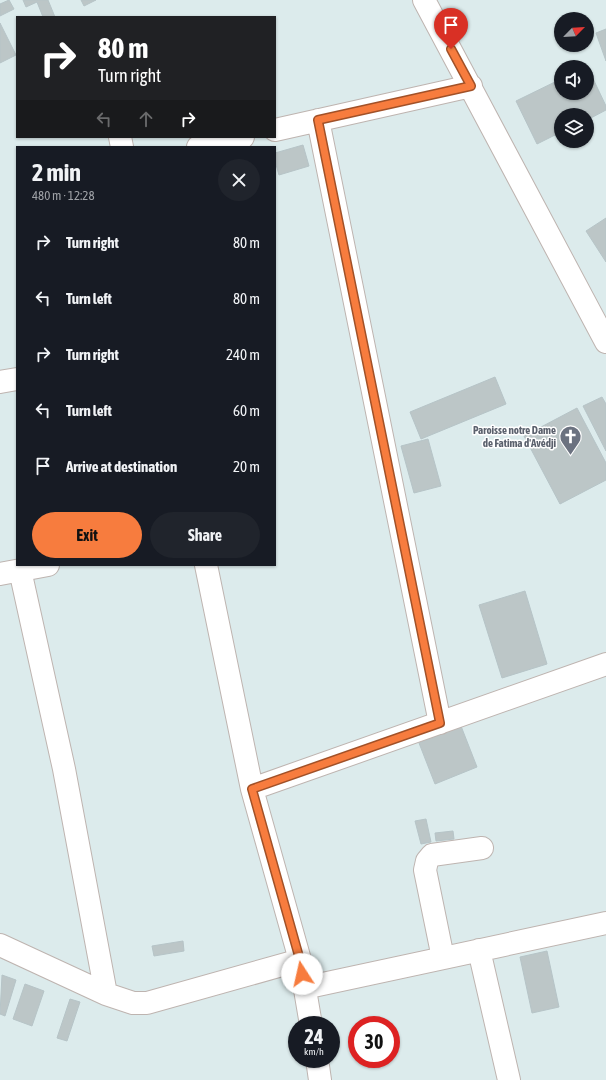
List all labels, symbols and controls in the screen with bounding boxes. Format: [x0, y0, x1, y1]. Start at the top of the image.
pin [434, 8, 468, 49]
north arrow [554, 12, 594, 52]
map controls [554, 12, 594, 148]
icon: arrive [440, 14, 462, 36]
icon: right [32, 32, 84, 84]
text: 80 m [98, 32, 148, 64]
button: sound [554, 60, 594, 100]
text: Turn right [98, 65, 161, 86]
icon: left [93, 108, 115, 130]
icon: ahead [135, 108, 157, 130]
icon: right [177, 108, 199, 130]
button: layers [554, 108, 594, 148]
text: 2 min [32, 159, 81, 186]
button: close [218, 159, 260, 201]
text: 480 m · 12:28 [32, 188, 95, 203]
icon: right [32, 231, 54, 253]
text: Turn right [66, 234, 119, 251]
text: 80 m [233, 234, 260, 251]
icon: left [32, 287, 54, 309]
text: Turn left [66, 290, 112, 307]
text: 80 m [233, 290, 260, 307]
icon: right [32, 343, 54, 365]
text: Turn right [66, 346, 119, 363]
text: 240 m [226, 346, 260, 363]
icon: left [32, 399, 54, 421]
text: Turn left [66, 402, 112, 419]
text: 60 m [233, 402, 260, 419]
church icon: Paroisse notre Dame de Fatima d'Avédji [558, 423, 584, 456]
place label: Paroisse notre Dame de Fatima d'Avédji [473, 424, 556, 449]
icon: arrive [32, 455, 54, 477]
text: Arrive at destination [66, 458, 177, 475]
text: 20 m [233, 458, 260, 475]
button: Exit [32, 512, 142, 558]
button: Share [150, 512, 260, 558]
position arrow [281, 953, 323, 995]
speed limit sign: 30 [348, 1016, 400, 1068]
text: 24 [305, 1025, 323, 1048]
text: km/h [304, 1046, 324, 1057]

